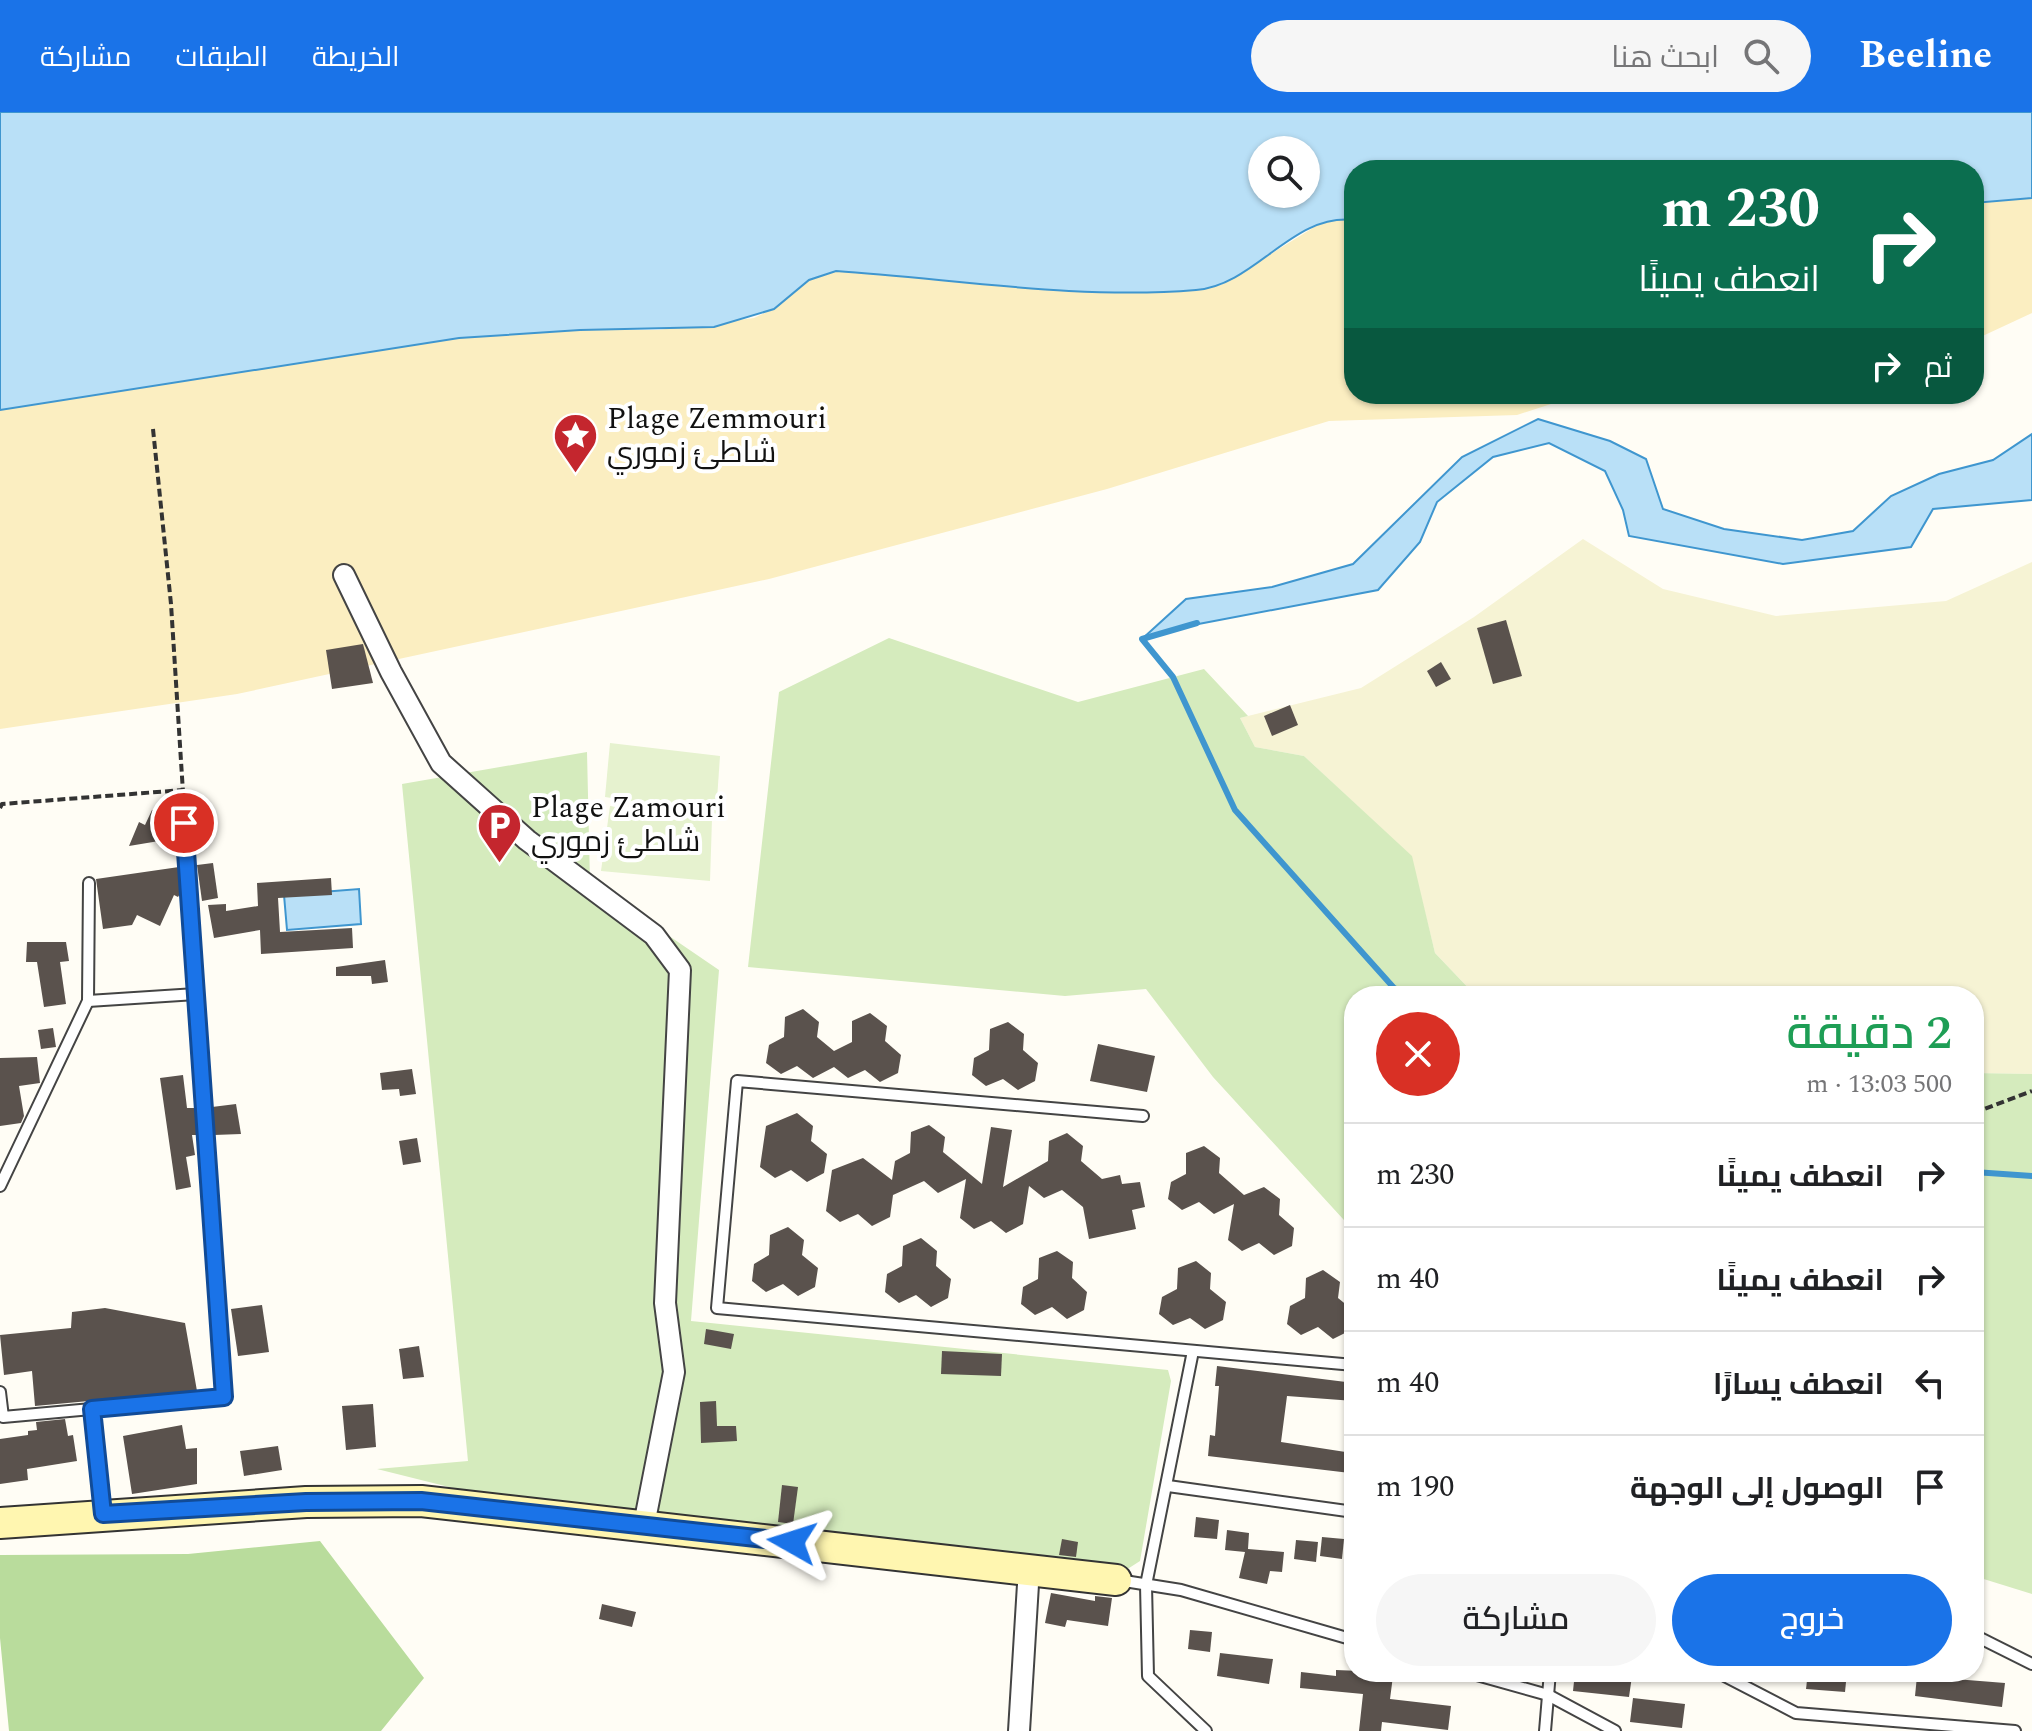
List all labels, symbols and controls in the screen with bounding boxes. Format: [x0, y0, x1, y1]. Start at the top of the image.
search box [1251, 20, 1811, 92]
text: Beeline [1859, 27, 1992, 85]
icon: search [1739, 34, 1783, 78]
text: ابحث هنا [1611, 35, 1719, 81]
text: مشاركة [40, 36, 131, 79]
text: الطبقات [175, 36, 268, 79]
text: الخريطة [312, 36, 399, 79]
map controls [1248, 136, 1320, 208]
button: search [1248, 136, 1320, 208]
text: 230 m [1661, 167, 1820, 252]
icon: right [1848, 192, 1952, 296]
text: انعطف يمينًا [1638, 253, 1820, 308]
icon: right [1864, 344, 1908, 388]
text: ثم [1924, 345, 1952, 391]
place label: Plage Zemmouri شاطئ زموري [607, 396, 827, 476]
place icon: Plage Zemmouri شاطئ زموري [552, 412, 600, 475]
place label: Plage Zamouri شاطئ زموري [531, 785, 726, 865]
pin [150, 789, 218, 857]
icon: arrive [162, 801, 206, 845]
parking icon: Plage Zamouri شاطئ زموري [476, 801, 524, 864]
text: 2 دقيقة [1786, 997, 1952, 1070]
button: close [1376, 1012, 1460, 1096]
text: 500 m · 13:03 [1806, 1064, 1952, 1104]
text: 230 m [1376, 1152, 1454, 1198]
icon: right [1908, 1153, 1952, 1197]
text: انعطف يمينًا [1717, 1154, 1884, 1200]
text: 40 m [1376, 1256, 1439, 1302]
icon: right [1908, 1257, 1952, 1301]
text: انعطف يمينًا [1717, 1258, 1884, 1304]
text: 40 m [1376, 1360, 1439, 1406]
icon: left [1908, 1361, 1952, 1405]
text: انعطف يسارًا [1713, 1362, 1884, 1408]
text: 190 m [1376, 1464, 1454, 1510]
icon: arrive [1908, 1465, 1952, 1509]
text: الوصول إلى الوجهة [1630, 1466, 1884, 1512]
position arrow [750, 1500, 834, 1584]
button: مشاركة [1376, 1574, 1656, 1666]
button: خروج [1672, 1574, 1952, 1666]

